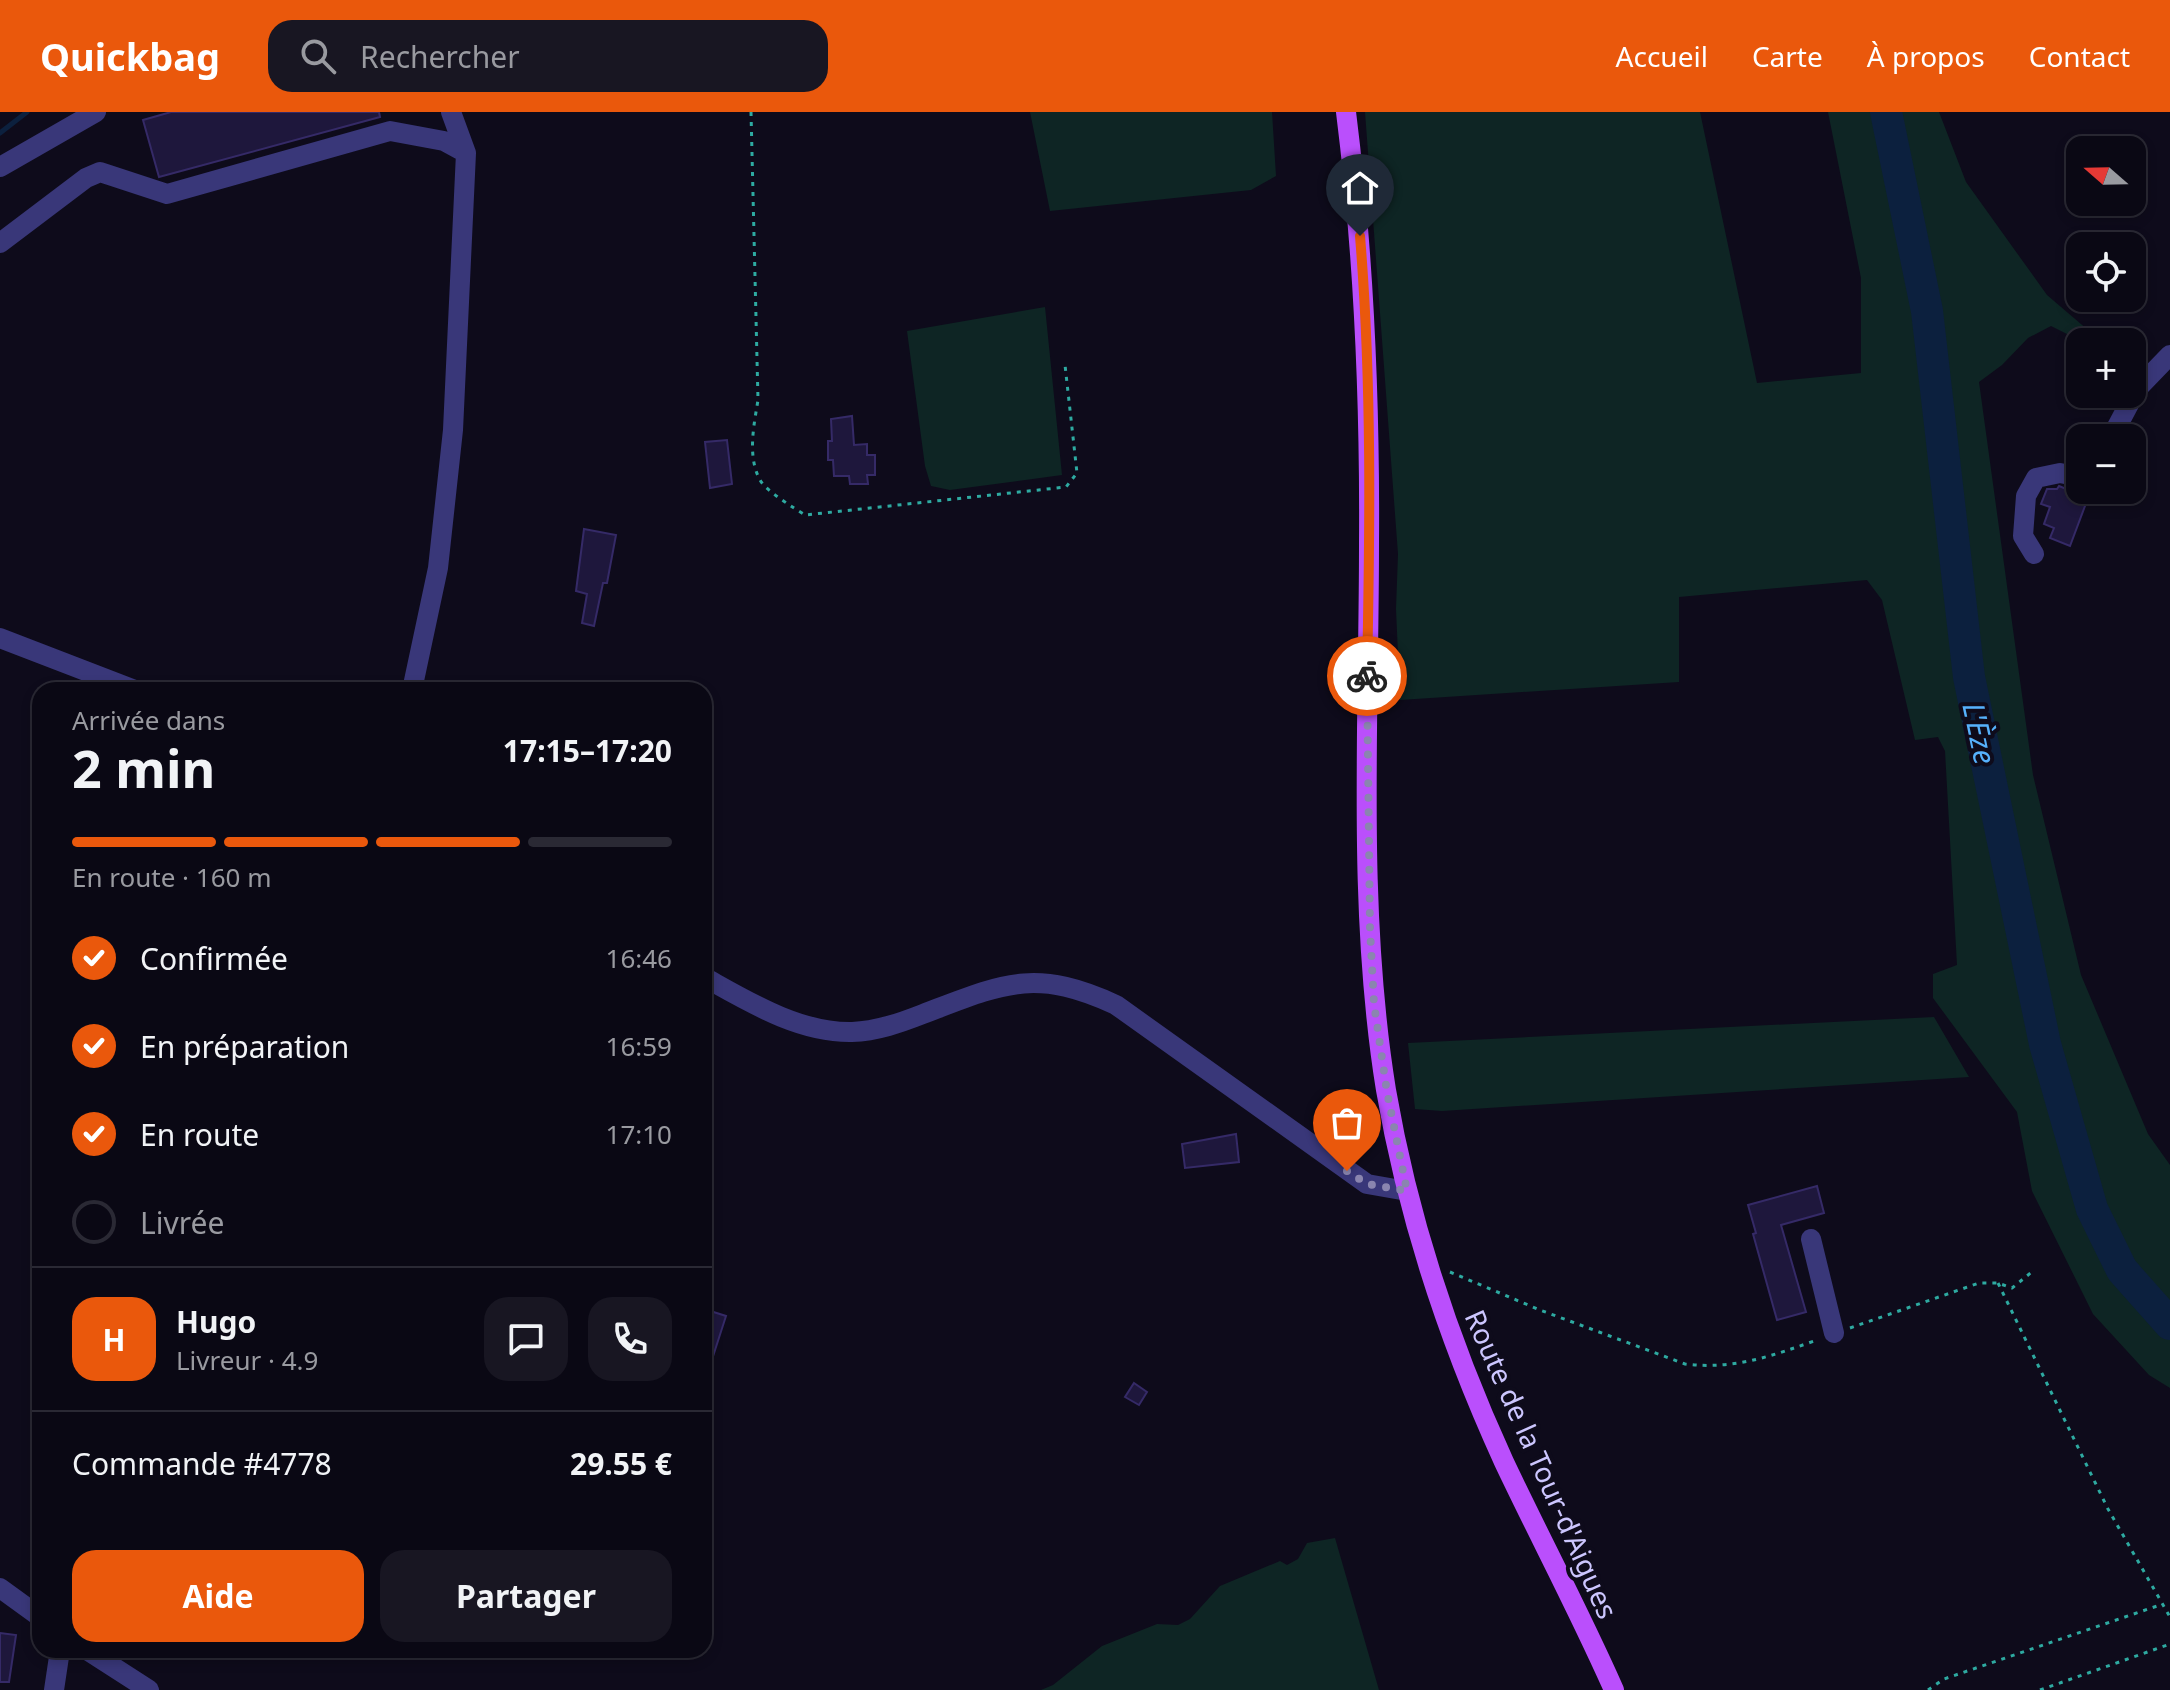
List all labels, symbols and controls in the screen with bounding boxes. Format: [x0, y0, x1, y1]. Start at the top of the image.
search box [268, 20, 828, 92]
text: Quickbag [40, 30, 220, 82]
icon: search [296, 34, 340, 78]
text: Rechercher [360, 36, 520, 77]
text: Accueil [1616, 37, 1708, 75]
text: Carte [1752, 37, 1823, 75]
text: À propos [1867, 37, 1985, 75]
text: Contact [2029, 37, 2130, 75]
north arrow [2066, 136, 2146, 216]
map controls [2066, 136, 2146, 504]
pin [1326, 154, 1394, 236]
icon: home [1338, 166, 1382, 210]
button: locate [2066, 232, 2146, 312]
button: + [2066, 328, 2146, 408]
button: − [2066, 424, 2146, 504]
courier [1327, 636, 1407, 716]
icon: bike [1345, 654, 1389, 698]
water label: L'Èze [1953, 698, 2007, 768]
text: Arrivée dans [72, 702, 225, 738]
text: 17:15–17:20 [503, 730, 672, 771]
text: 2 min [72, 732, 215, 803]
text: En route · 160 m [72, 859, 272, 895]
icon: check [72, 936, 116, 980]
text: Confirmée [140, 938, 288, 979]
text: 16:46 [606, 940, 672, 976]
icon: check [72, 1024, 116, 1068]
text: En préparation [140, 1026, 349, 1067]
text: 16:59 [606, 1028, 672, 1064]
pin [1313, 1089, 1381, 1171]
icon: bag [1325, 1101, 1369, 1145]
icon: check [72, 1112, 116, 1156]
text: En route [140, 1114, 259, 1155]
text: 17:10 [606, 1116, 672, 1152]
text: Livrée [140, 1202, 224, 1243]
button: chat [484, 1297, 568, 1381]
button: phone [588, 1297, 672, 1381]
text: Hugo [176, 1301, 256, 1342]
street label: Route de la Tour-d'Aigues [1457, 1304, 1627, 1624]
text: H [103, 1319, 125, 1360]
text: Livreur · 4.9 [176, 1342, 318, 1378]
text: Commande #4778 [72, 1443, 332, 1484]
text: 29.55 € [570, 1443, 672, 1484]
button: Aide [72, 1550, 364, 1642]
button: Partager [380, 1550, 672, 1642]

